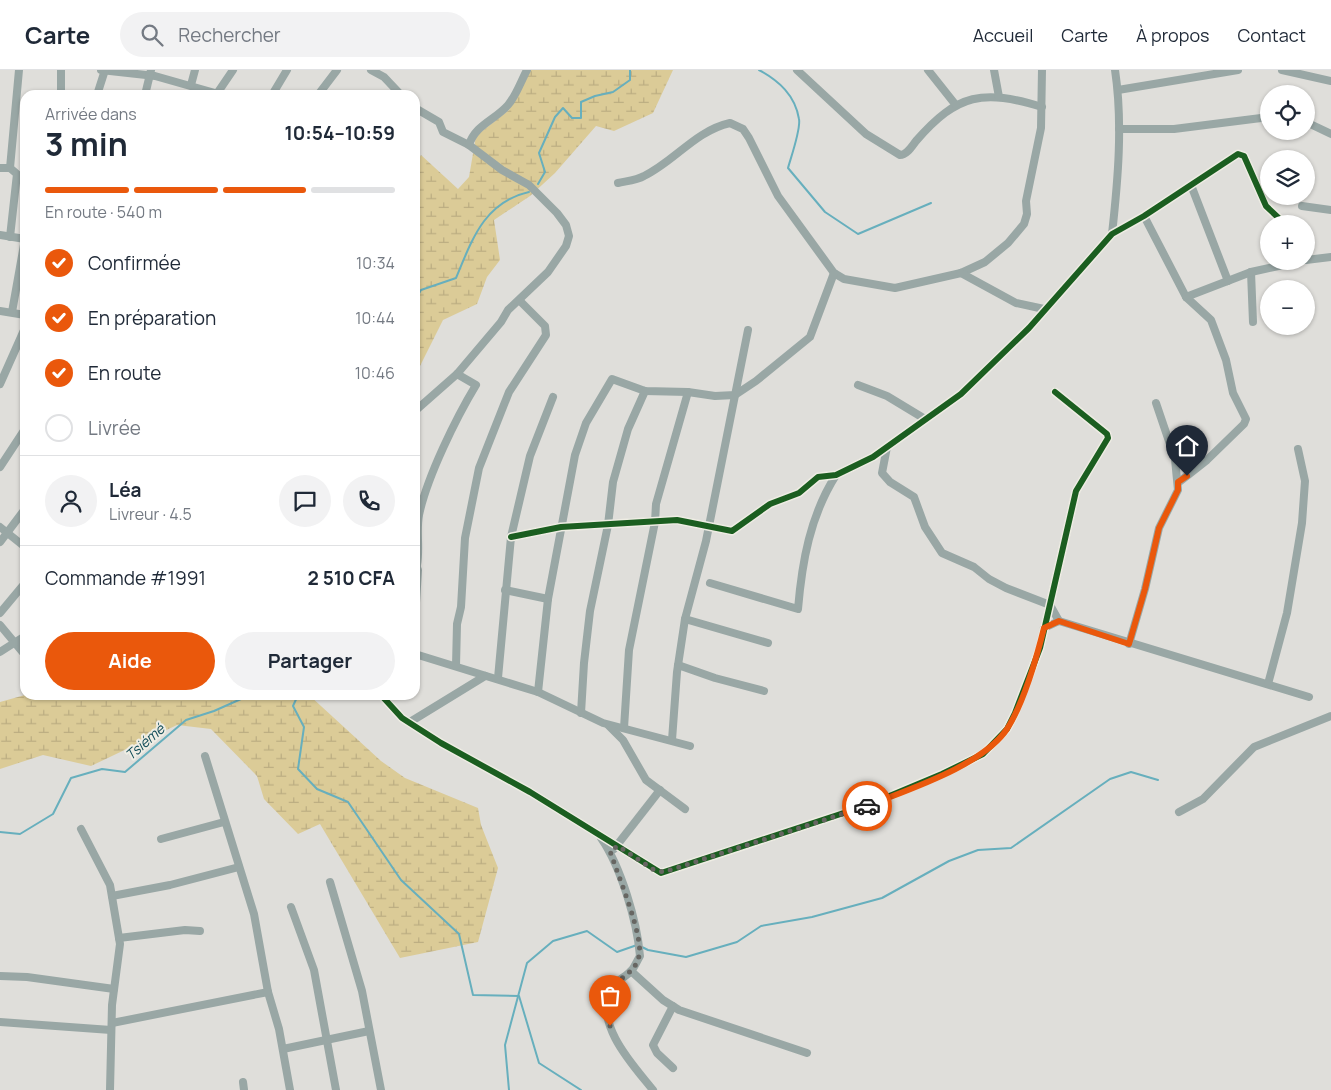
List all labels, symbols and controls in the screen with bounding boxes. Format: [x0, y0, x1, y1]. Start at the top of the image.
search box [120, 12, 470, 57]
text: Carte [25, 18, 90, 51]
icon: search [138, 21, 166, 49]
text: Rechercher [178, 22, 281, 48]
text: Accueil [973, 23, 1033, 47]
text: Carte [1061, 23, 1108, 47]
text: À propos [1136, 23, 1209, 47]
text: Contact [1237, 23, 1306, 47]
map controls [1260, 85, 1315, 335]
button: locate [1260, 85, 1315, 140]
text: Arrivée dans [45, 103, 137, 125]
text: 10:54–10:59 [285, 120, 395, 146]
text: 3 min [45, 122, 128, 166]
button: layers [1260, 150, 1315, 205]
text: En route · 540 m [45, 201, 162, 223]
button: + [1260, 215, 1315, 270]
icon: check [45, 249, 73, 277]
text: Confirmée [88, 250, 181, 276]
text: 10:34 [356, 252, 395, 274]
button: − [1260, 280, 1315, 335]
icon: check [45, 304, 73, 332]
text: En préparation [88, 305, 216, 331]
text: 10:44 [355, 307, 395, 329]
icon: check [45, 359, 73, 387]
text: En route [88, 360, 161, 386]
text: 10:46 [355, 362, 395, 384]
text: Livrée [88, 415, 141, 441]
pin [1166, 425, 1208, 476]
icon: home [1173, 432, 1201, 460]
button: person [45, 475, 97, 527]
button: chat [279, 475, 331, 527]
button: phone [343, 475, 395, 527]
text: Léa [109, 477, 141, 503]
text: Livreur · 4.5 [109, 503, 192, 525]
text: Commande #1991 [45, 565, 206, 591]
text: 2 510 CFA [308, 565, 395, 591]
button: Aide [45, 632, 215, 690]
button: Partager [225, 632, 395, 690]
water label: Tsiémé [121, 719, 169, 764]
courier [842, 781, 892, 831]
icon: car [853, 792, 881, 820]
pin [589, 975, 631, 1026]
icon: bag [596, 982, 624, 1010]

